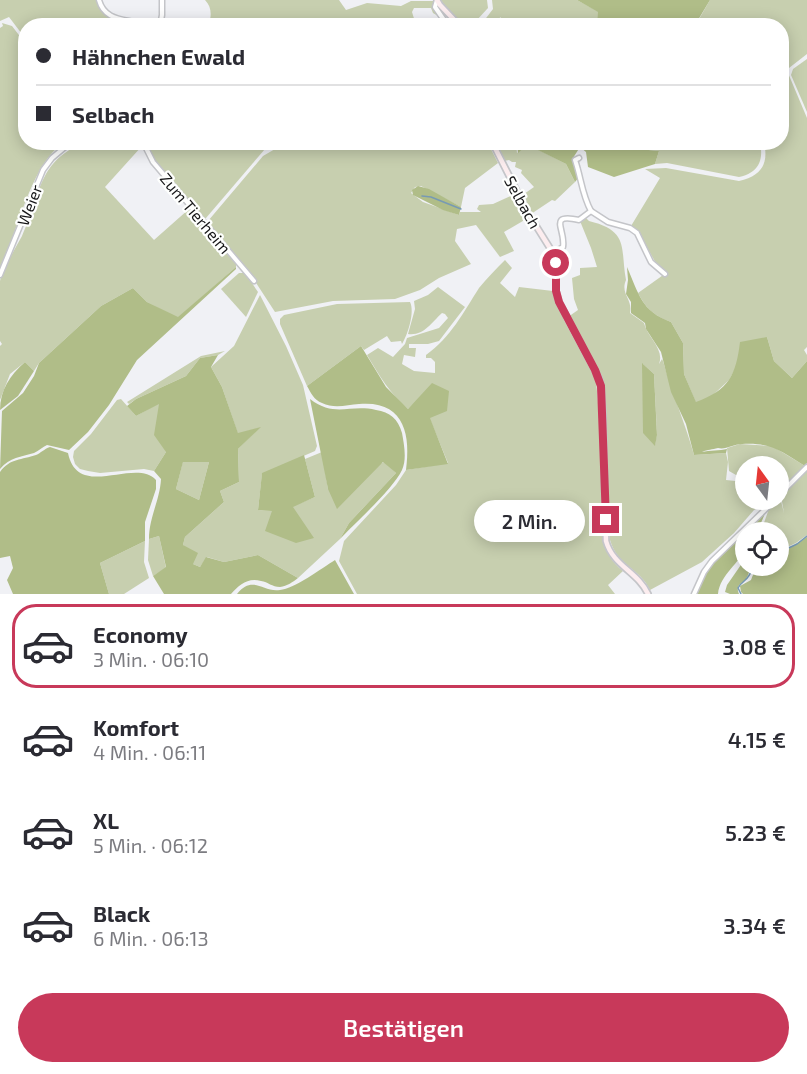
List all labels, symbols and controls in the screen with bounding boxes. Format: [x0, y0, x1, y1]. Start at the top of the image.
text: Hähnchen Ewald [72, 43, 245, 69]
text: Selbach [72, 101, 155, 127]
street label: Zum Tierheim [157, 169, 235, 257]
street label: Selbach [501, 172, 545, 232]
street label: Weier [13, 181, 46, 228]
route start [542, 249, 569, 276]
north arrow [735, 456, 789, 510]
map controls [735, 456, 789, 576]
callout: 2 Min. [474, 499, 585, 541]
route end [592, 506, 619, 533]
text: 2 Min. [502, 509, 557, 533]
button: locate [735, 522, 789, 576]
icon: car [21, 619, 75, 673]
text: Economy [93, 621, 188, 647]
text: 3.08 € [722, 633, 786, 659]
text: 3 Min. · 06:10 [93, 647, 209, 671]
icon: car [21, 712, 75, 766]
text: Komfort [93, 714, 179, 740]
text: 4.15 € [728, 726, 786, 752]
text: 4 Min. · 06:11 [93, 740, 206, 764]
icon: car [21, 805, 75, 859]
text: XL [93, 807, 119, 833]
text: 5.23 € [725, 819, 786, 845]
text: 5 Min. · 06:12 [93, 833, 208, 857]
icon: car [21, 898, 75, 952]
text: Black [93, 900, 150, 926]
text: 3.34 € [723, 912, 786, 938]
text: 6 Min. · 06:13 [93, 926, 209, 950]
button: Bestätigen [18, 993, 789, 1062]

